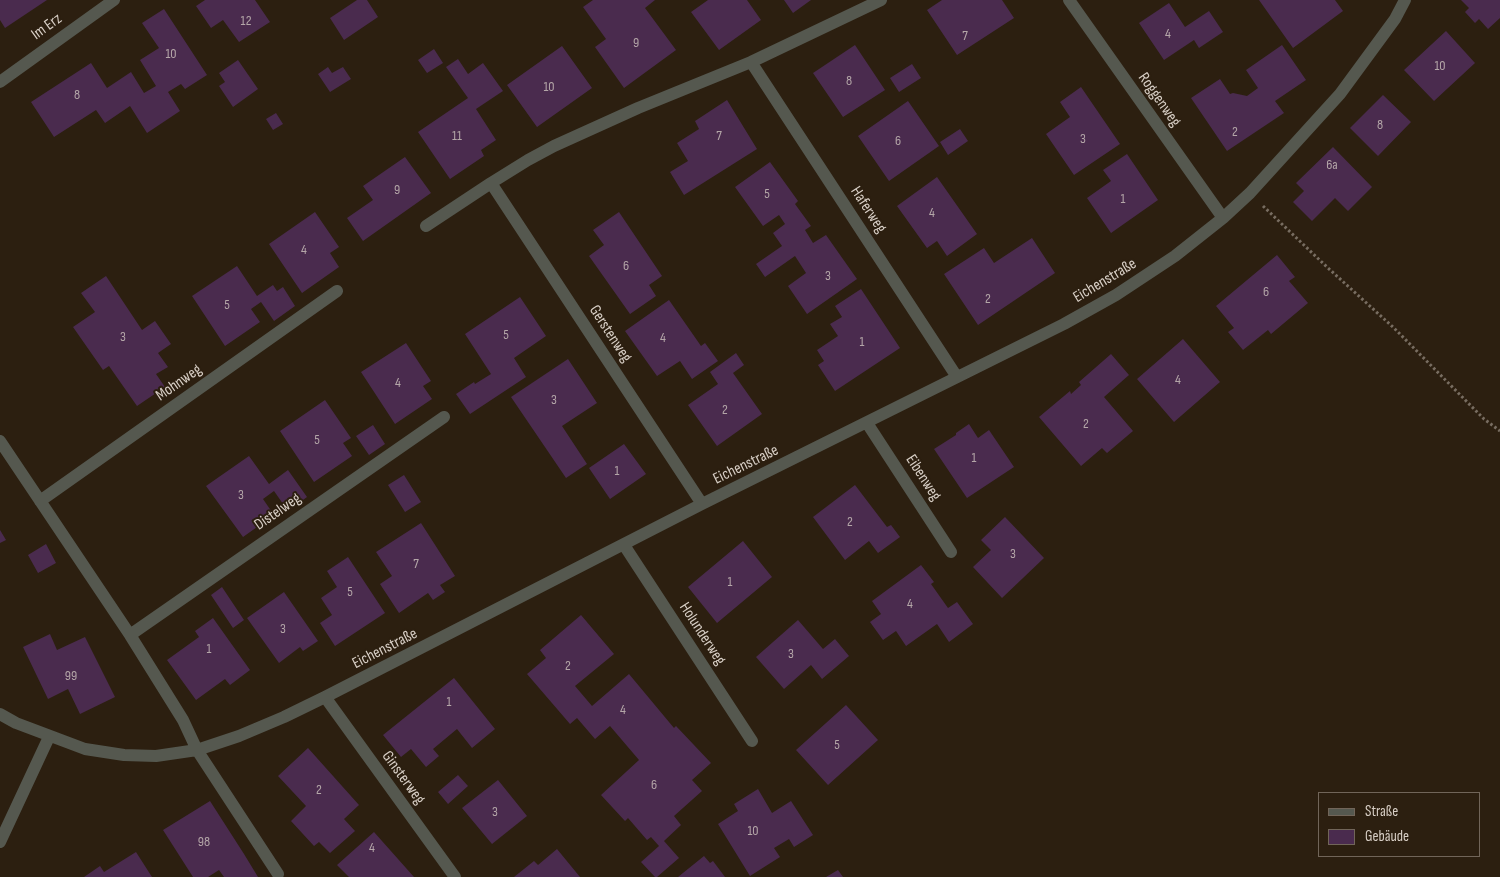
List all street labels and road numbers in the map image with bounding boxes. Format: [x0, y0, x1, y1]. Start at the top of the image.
street label: Im Erz [28, 10, 66, 44]
street label: Roggenweg [1133, 69, 1185, 131]
street label: Haferweg [846, 183, 890, 237]
street label: Eichenstraße [1070, 255, 1140, 307]
street label: Gerstenweg [584, 302, 636, 366]
street label: Mohnweg [152, 360, 206, 406]
street label: Eichenstraße [710, 441, 782, 489]
street label: Eibenweg [901, 451, 945, 505]
street label: Distelweg [251, 489, 305, 535]
street label: Holunderweg [675, 599, 729, 669]
street label: Eichenstraße [349, 624, 421, 674]
street label: Ginsterweg [377, 748, 429, 808]

